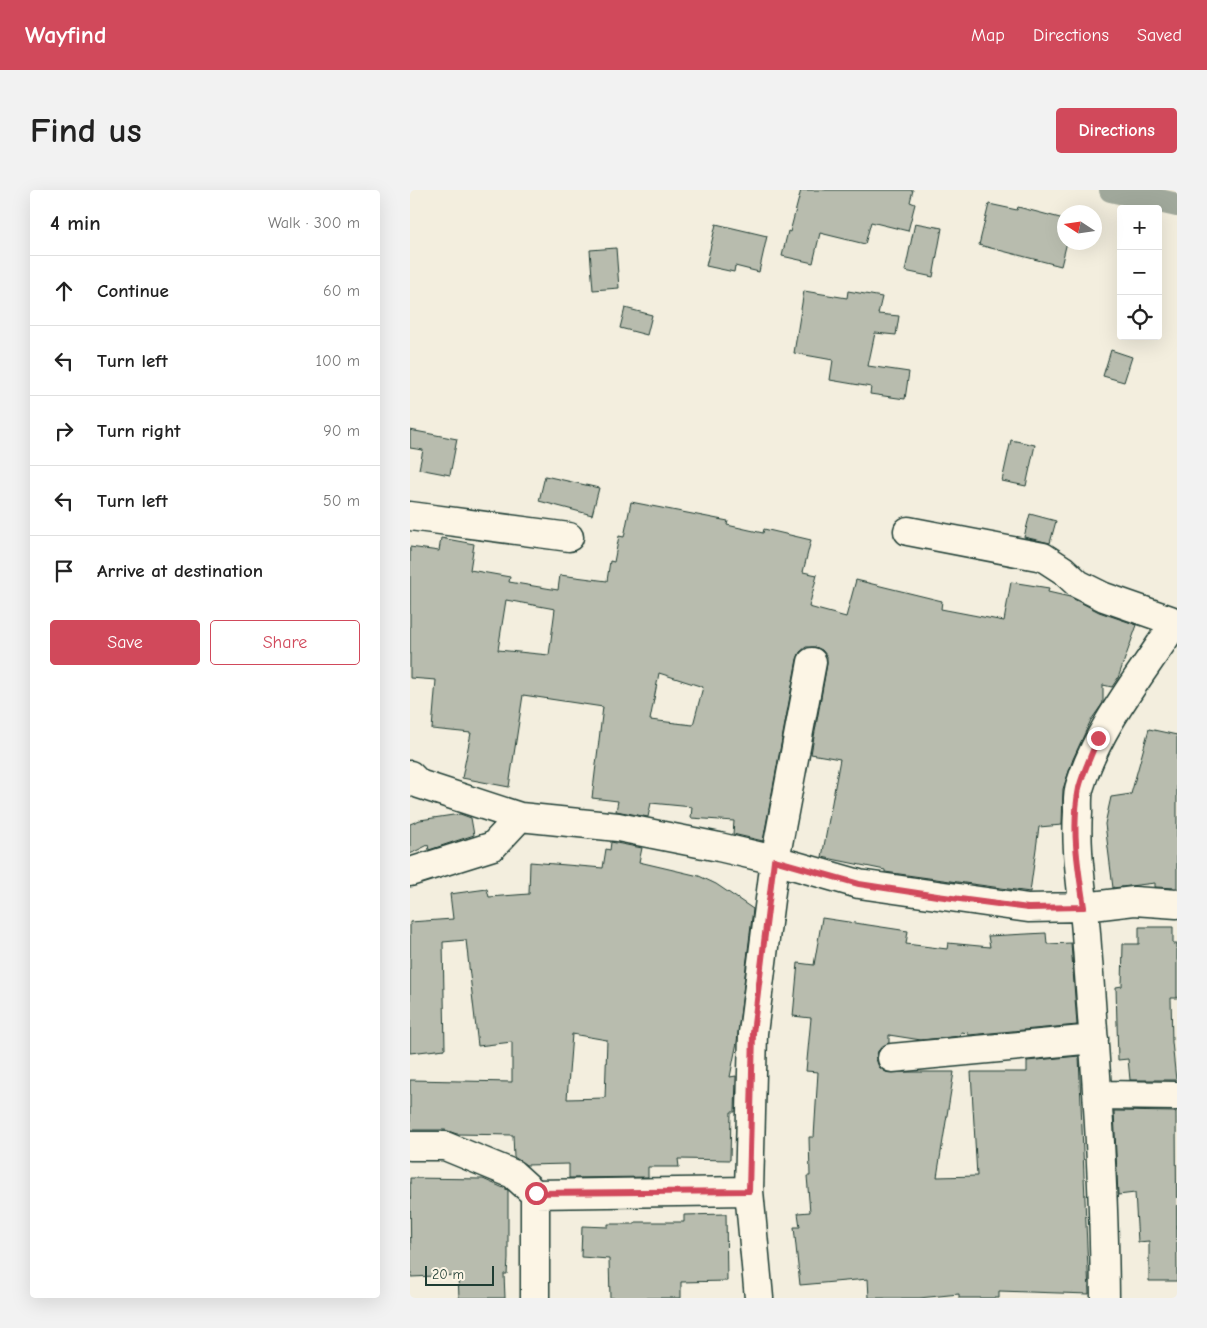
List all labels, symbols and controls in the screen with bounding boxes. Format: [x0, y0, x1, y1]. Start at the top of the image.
text: Wayfind [25, 21, 106, 49]
text: Map [971, 25, 1005, 46]
text: Directions [1033, 25, 1109, 46]
text: Saved [1137, 25, 1182, 46]
button: Directions [1056, 108, 1177, 153]
text: Find us [30, 110, 142, 151]
north arrow [1057, 205, 1102, 250]
map controls [1117, 205, 1162, 340]
button: + [1117, 205, 1162, 250]
text: 4 min [50, 211, 101, 235]
text: Walk · 300 m [268, 214, 360, 232]
button: − [1117, 250, 1162, 295]
icon: ahead [50, 277, 78, 305]
text: Continue [97, 280, 169, 302]
text: 60 m [323, 282, 360, 300]
button: locate [1117, 295, 1162, 340]
icon: left [50, 347, 78, 375]
text: Turn left [97, 350, 168, 372]
text: 100 m [316, 352, 360, 370]
icon: right [50, 417, 78, 445]
text: Turn right [97, 420, 181, 442]
text: 90 m [323, 422, 360, 440]
icon: left [50, 487, 78, 515]
text: Turn left [97, 490, 168, 512]
text: 50 m [323, 492, 360, 510]
icon: arrive [50, 557, 78, 585]
text: Arrive at destination [97, 560, 263, 582]
button: Save [50, 620, 200, 665]
button: Share [210, 620, 360, 665]
route end [1087, 727, 1110, 750]
route start [525, 1182, 548, 1205]
scale bar [425, 1263, 494, 1286]
text: 20 m [432, 1266, 464, 1283]

